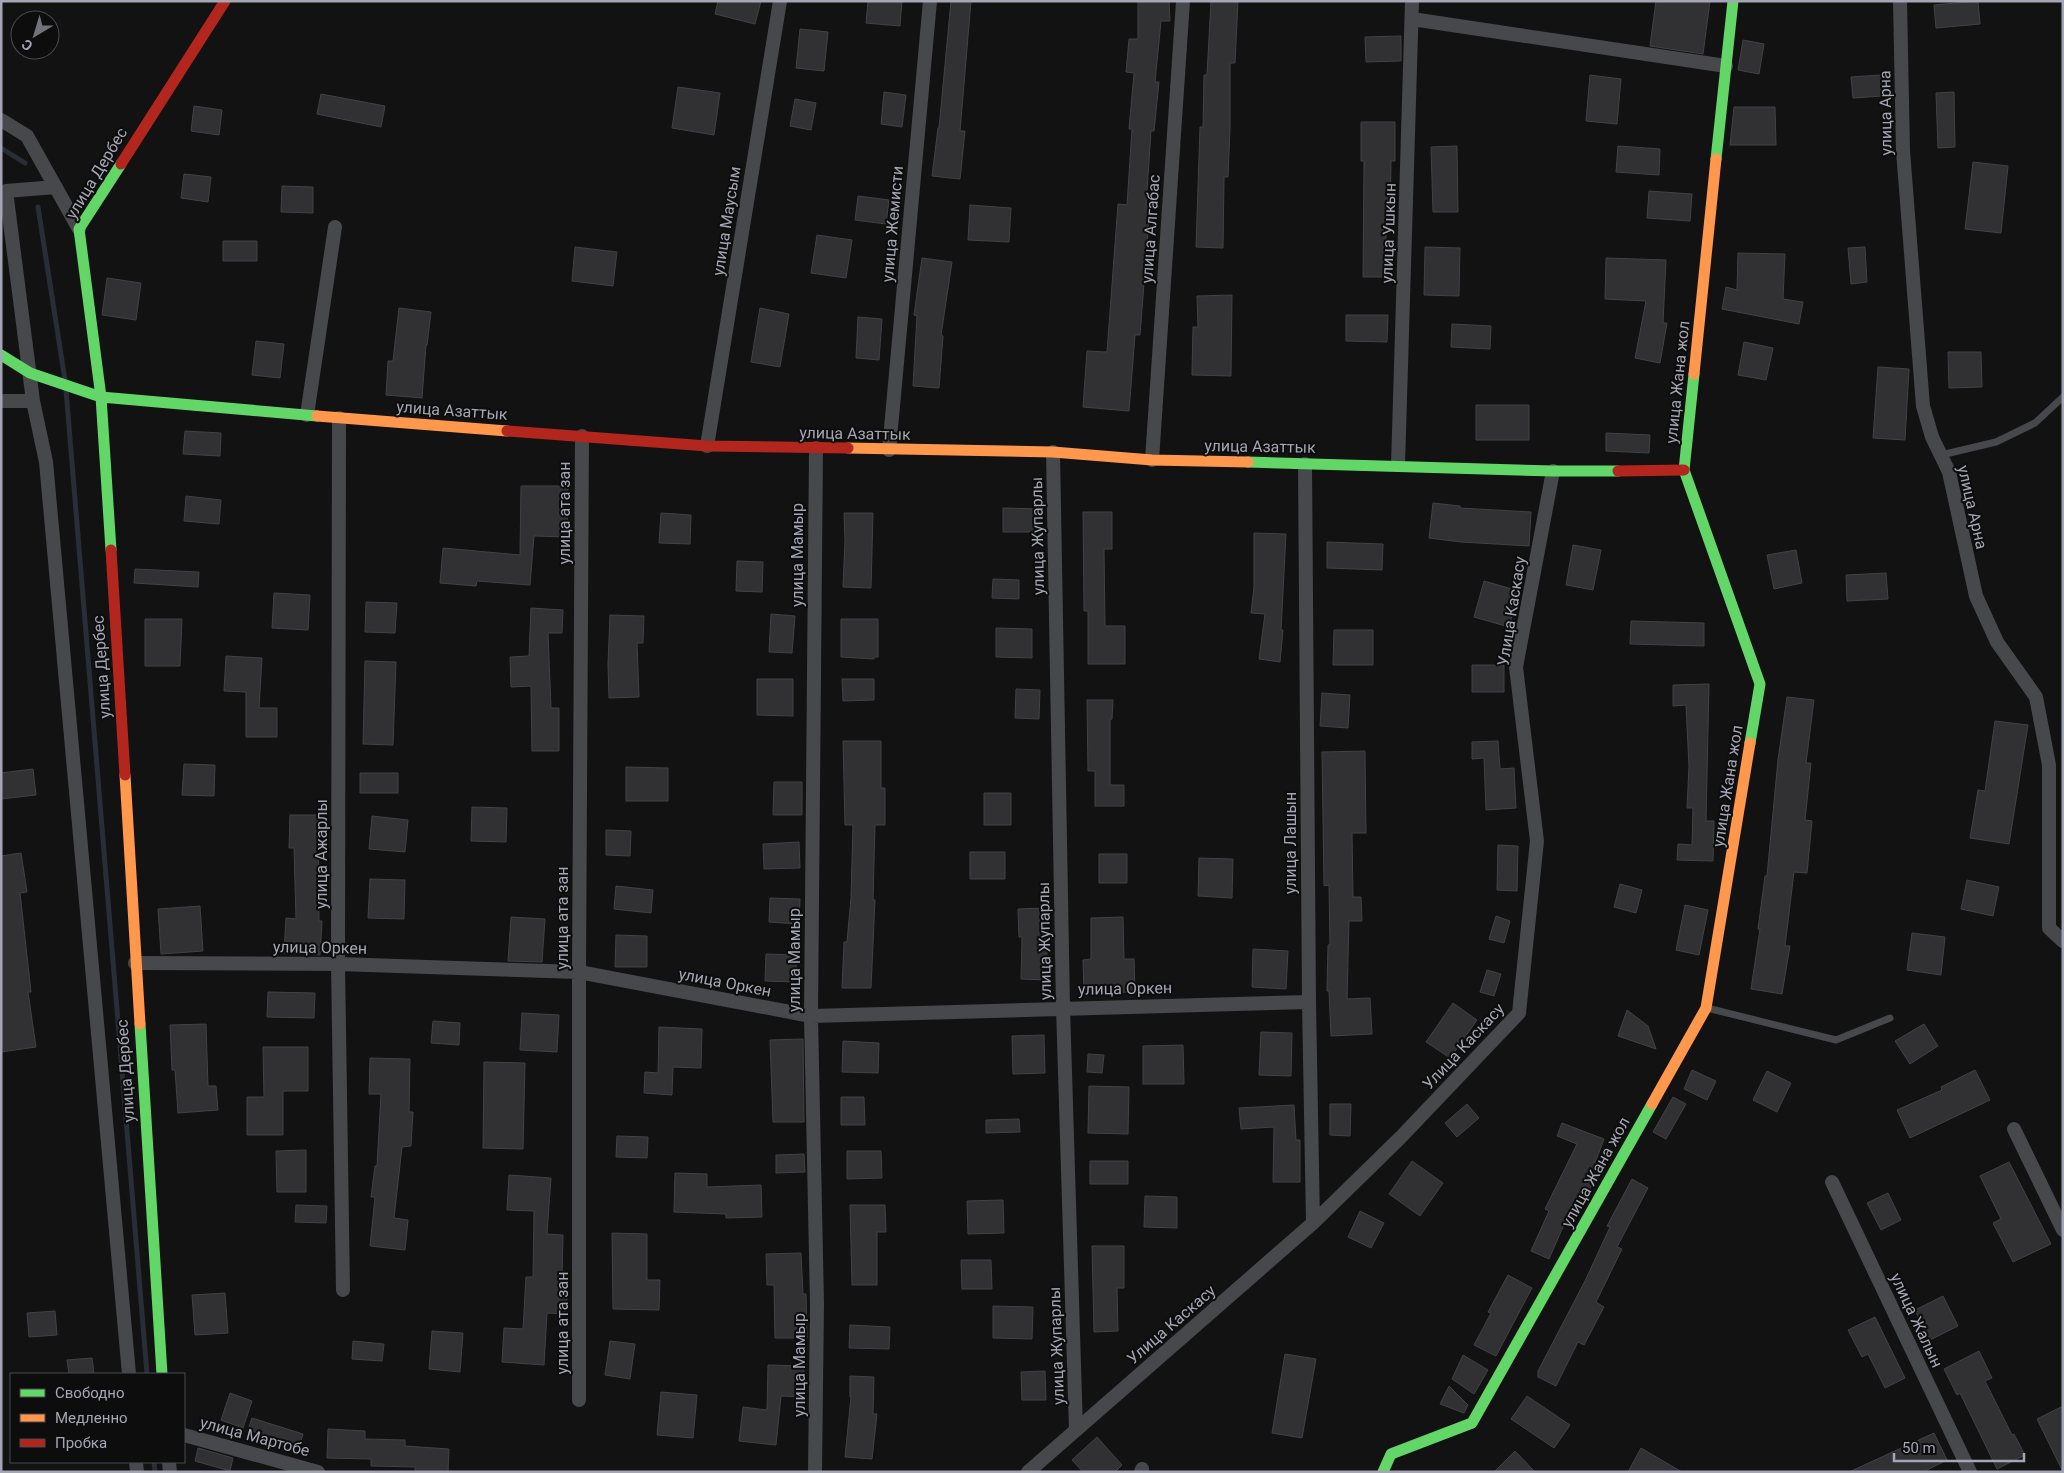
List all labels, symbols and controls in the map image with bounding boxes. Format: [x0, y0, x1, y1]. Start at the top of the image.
north arrow [10, 10, 60, 60]
text: С [18, 36, 36, 54]
street label: улица Арна [1875, 70, 1896, 156]
street label: улица Дербес [62, 124, 131, 222]
street label: улица Маусым [708, 165, 745, 277]
street label: улица Жемисти [878, 165, 907, 283]
street label: улица Алгабас [1137, 174, 1164, 284]
street label: улица Ушкын [1377, 183, 1400, 284]
street label: улица Жана жол [1662, 320, 1693, 444]
street label: улица Азаттык [396, 397, 509, 424]
street label: улица Азаттык [799, 423, 911, 444]
street label: улица Азаттык [1204, 436, 1316, 457]
street label: улица ата зан [555, 462, 574, 564]
street label: улица Арна [1954, 463, 1991, 551]
street label: улица Жупарлы [1027, 477, 1048, 595]
street label: улица Мамыр [788, 503, 807, 607]
street label: Улица Каскасу [1493, 554, 1530, 667]
street label: улица Дербес [88, 615, 115, 719]
street label: улица Жана жол [1708, 724, 1747, 848]
street label: улица Лашын [1281, 792, 1300, 894]
street label: улица Ажарлы [312, 799, 331, 909]
street label: улица ата зан [553, 867, 572, 969]
street label: улица Жупарлы [1034, 882, 1055, 1000]
street label: улица Мамыр [785, 908, 804, 1012]
street label: улица Оркен [273, 937, 367, 958]
street label: улица Оркен [677, 964, 773, 1001]
street label: улица Оркен [1078, 978, 1172, 999]
street label: Улица Каскасу [1419, 999, 1508, 1093]
street label: улица Дербес [112, 1019, 139, 1123]
street label: улица Жана жол [1557, 1114, 1634, 1231]
street label: улица Жалын [1886, 1270, 1947, 1370]
street label: улица ата зан [553, 1272, 572, 1374]
street label: Улица Каскасу [1123, 1281, 1220, 1368]
street label: улица Жупарлы [1045, 1287, 1068, 1405]
street label: улица Мамыр [790, 1313, 809, 1417]
legend [10, 1373, 185, 1463]
text: Свободно [55, 1384, 124, 1402]
text: Медленно [55, 1409, 128, 1427]
street label: улица Мартобе [198, 1413, 312, 1460]
scale bar [1894, 1430, 2024, 1462]
text: Пробка [55, 1434, 107, 1452]
text: 50 m [1902, 1439, 1936, 1457]

